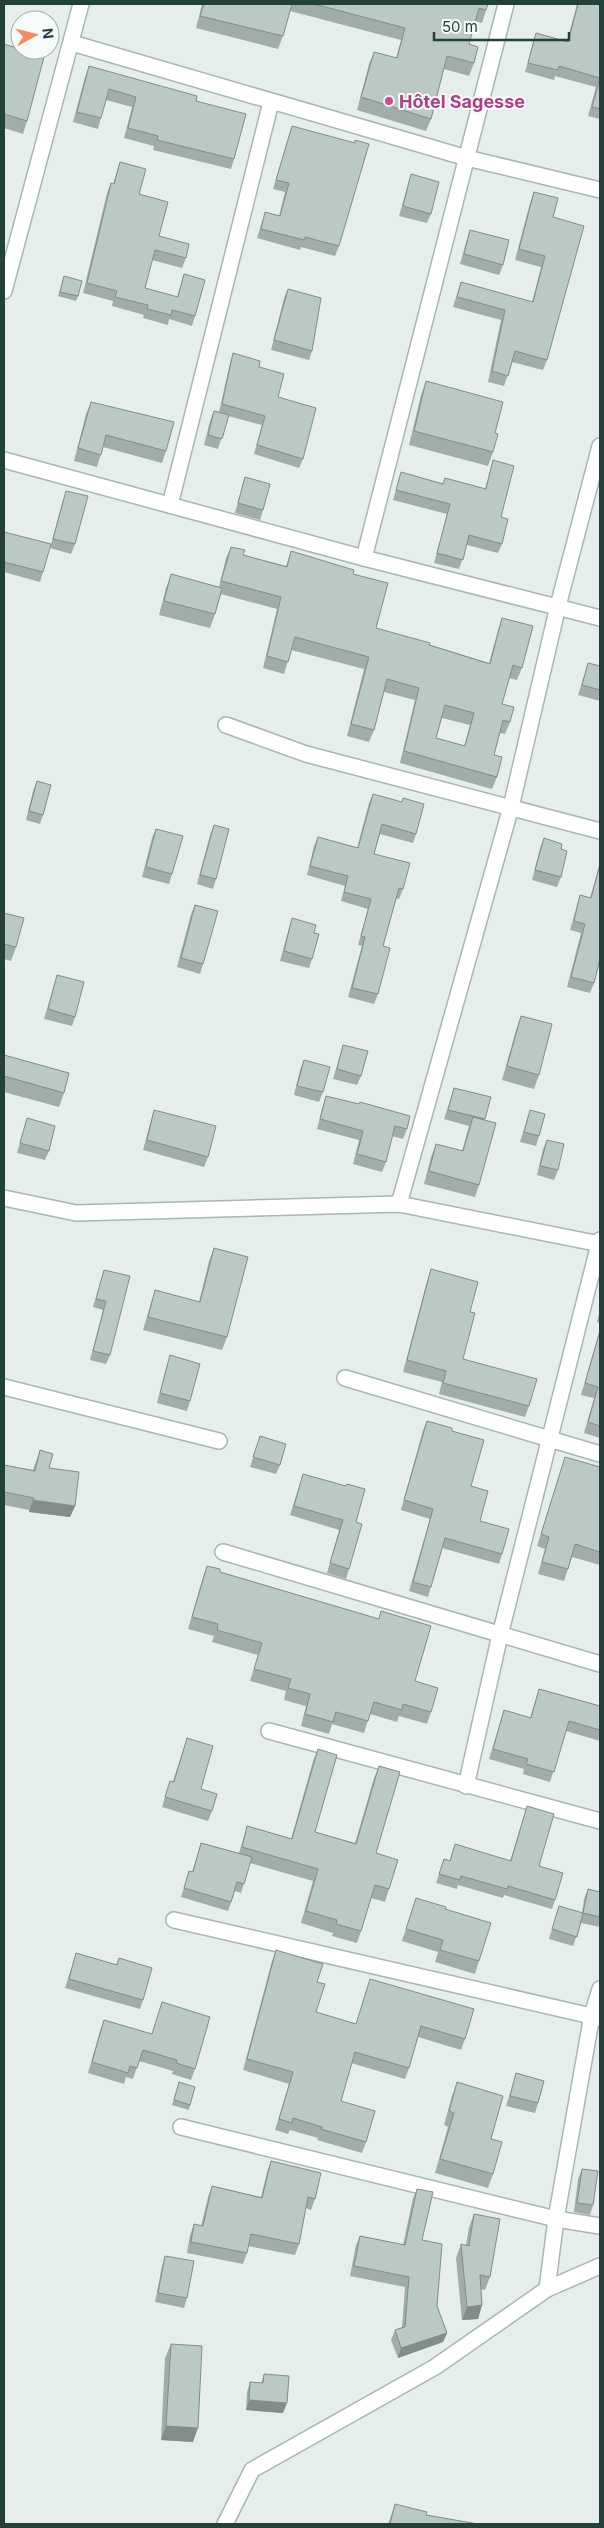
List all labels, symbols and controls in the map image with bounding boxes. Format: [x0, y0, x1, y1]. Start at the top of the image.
north arrow [10, 10, 60, 60]
scale bar [434, 10, 569, 42]
text: 50 m [442, 17, 478, 36]
text: N [39, 27, 57, 40]
place label: Hôtel Sagesse [399, 91, 525, 112]
marker: Hôtel Sagesse [383, 95, 395, 107]

